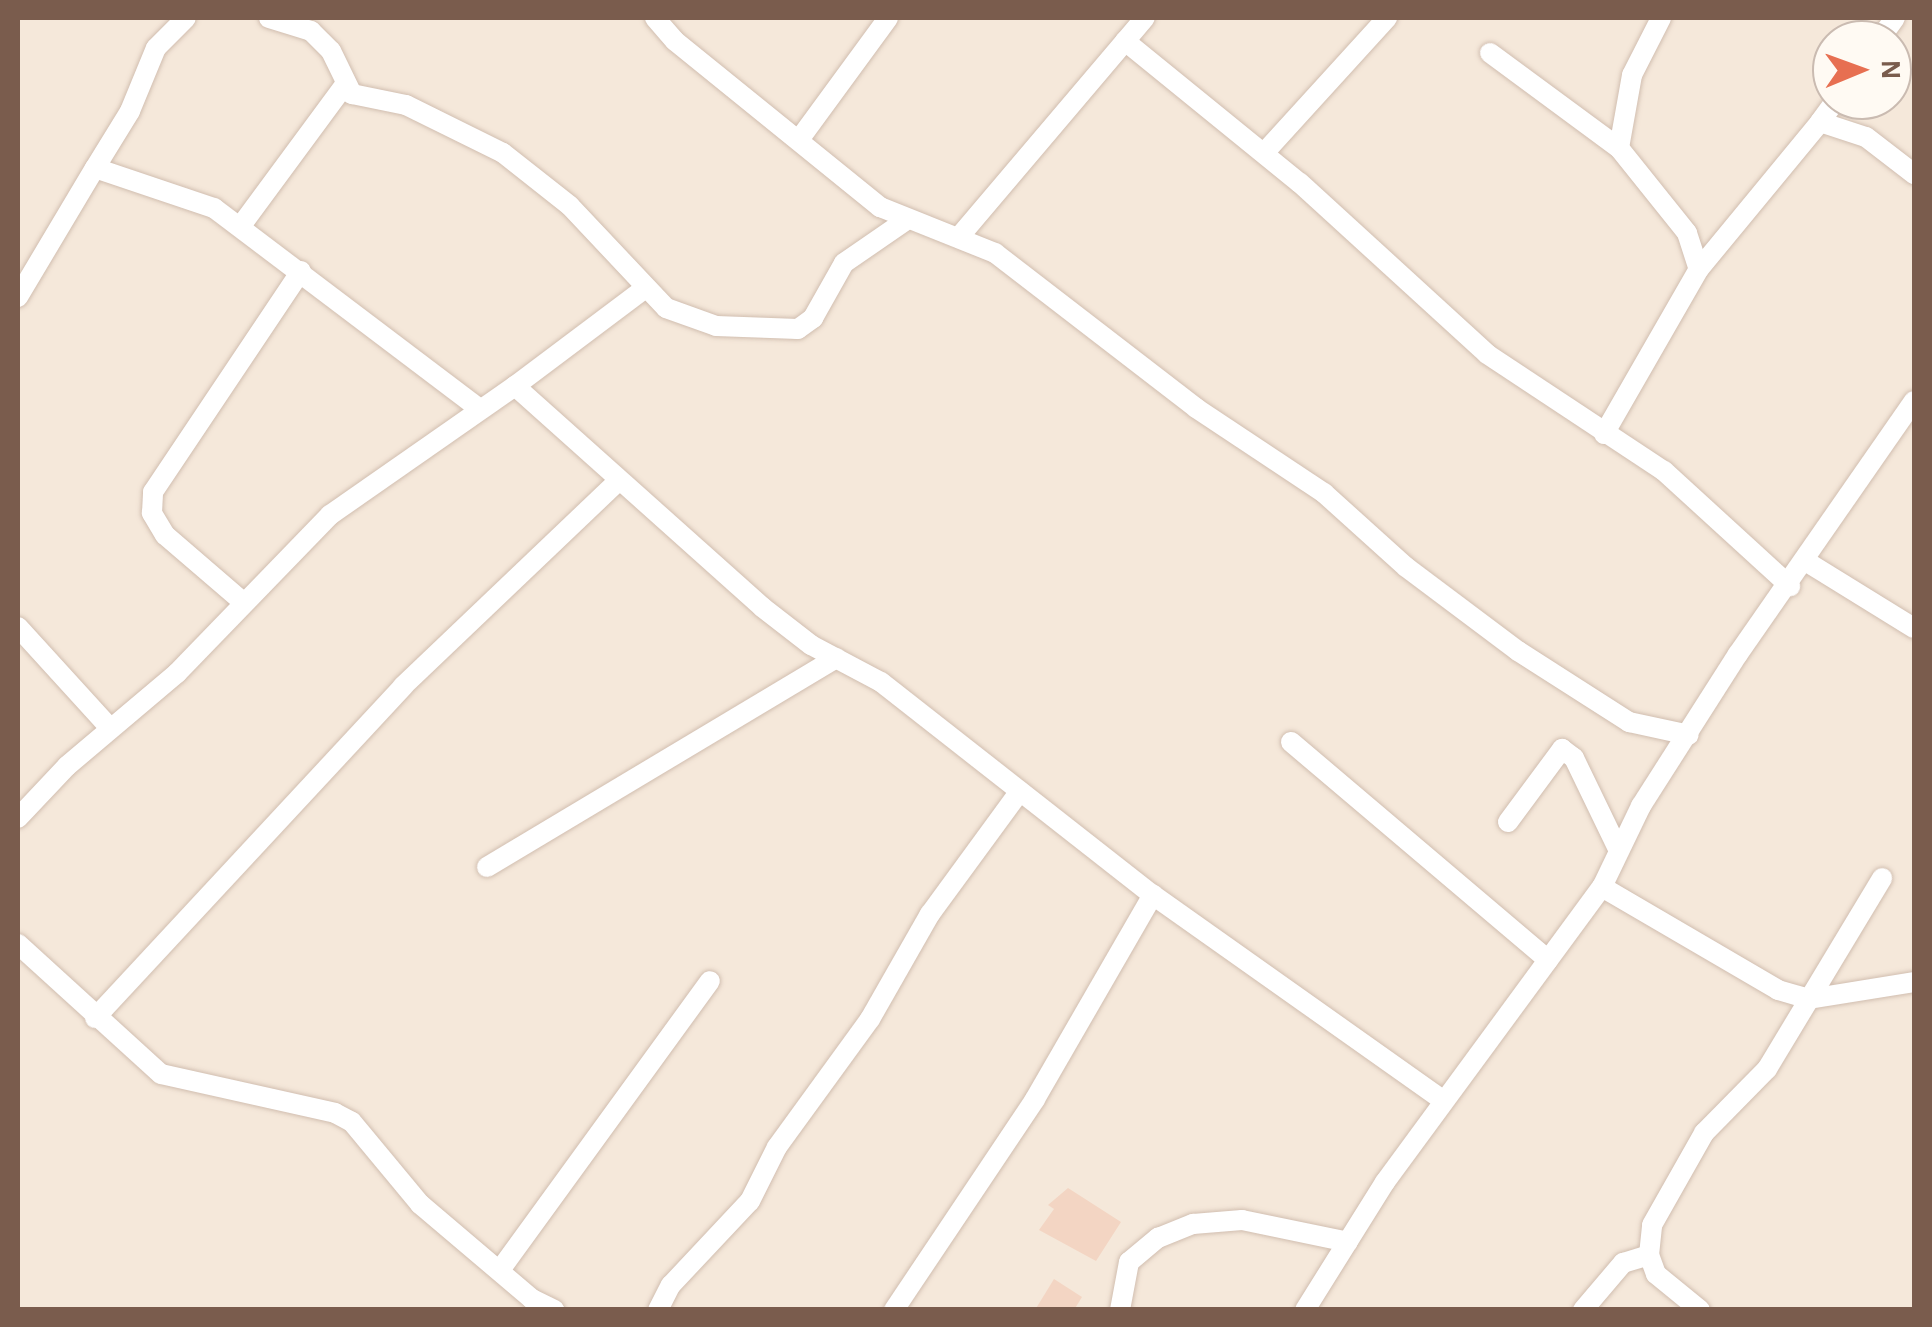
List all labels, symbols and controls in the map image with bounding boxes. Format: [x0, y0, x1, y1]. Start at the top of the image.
north arrow [1812, 20, 1912, 120]
text: N [1876, 60, 1904, 79]

